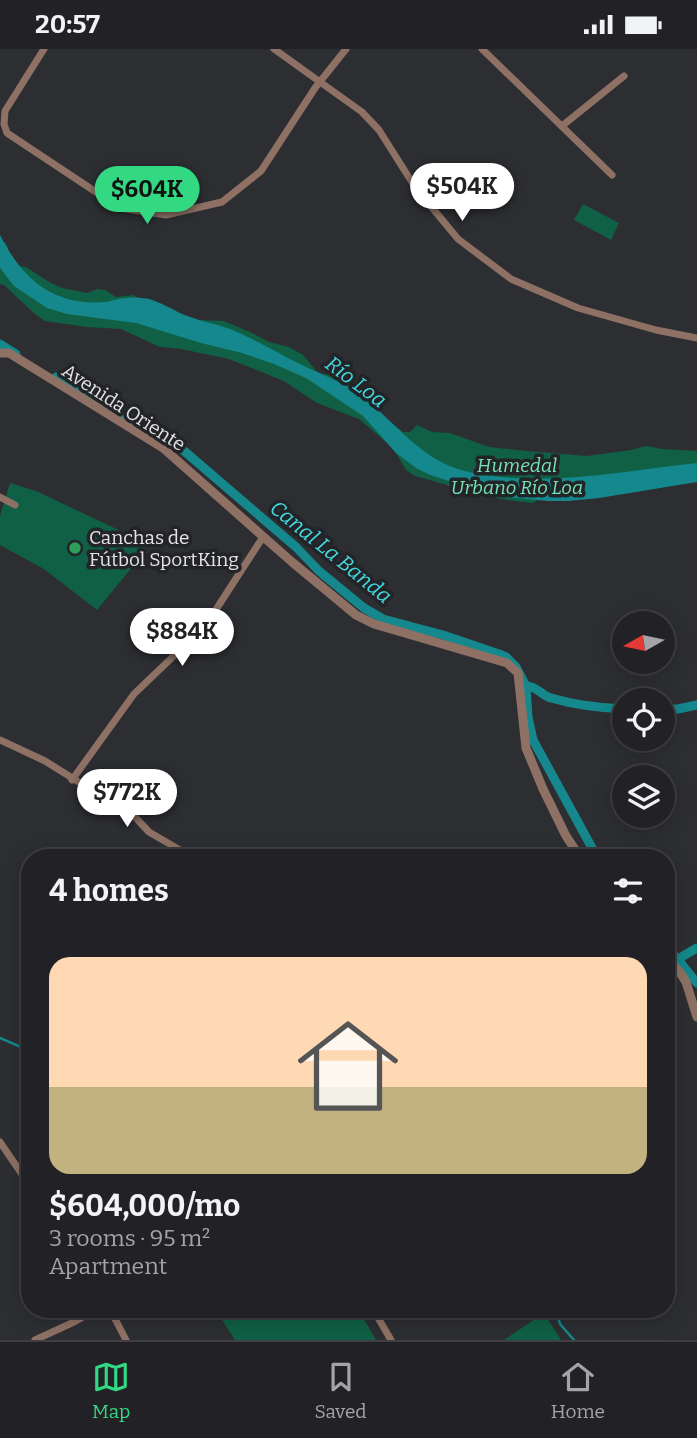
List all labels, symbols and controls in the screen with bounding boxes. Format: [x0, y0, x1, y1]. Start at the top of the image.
text: 20:57 [35, 9, 100, 40]
pin: $504K [413, 163, 511, 223]
pin: $604K [98, 167, 196, 226]
text: $504K [426, 172, 498, 200]
text: $604K [111, 175, 183, 203]
water label: Río Loa [320, 351, 392, 413]
street label: Avenida Oriente [58, 359, 190, 456]
park label: Humedal Urbano Río Loa [451, 454, 583, 499]
water label: Canal La Banda [265, 495, 397, 609]
place label: Canchas de Fútbol SportKing [89, 526, 239, 571]
marker: Canchas de Fútbol SportKing [67, 540, 83, 556]
pin: $884K [133, 609, 231, 668]
north arrow [612, 611, 676, 674]
map controls [612, 611, 675, 828]
text: $884K [146, 617, 218, 645]
button: locate [612, 688, 675, 751]
button: layers [612, 765, 675, 828]
pin: $772K [78, 769, 176, 829]
text: $772K [93, 778, 161, 806]
icon: filters [609, 872, 647, 910]
text: 4 homes [49, 873, 169, 909]
icon: home [285, 1003, 411, 1129]
text: $604,000/mo [49, 1188, 240, 1224]
text: 3 rooms · 95 m² [49, 1224, 210, 1252]
text: Apartment [49, 1252, 167, 1280]
tab: Map [92, 1358, 130, 1423]
tab: Saved [314, 1358, 367, 1423]
tab: Home [551, 1358, 605, 1423]

